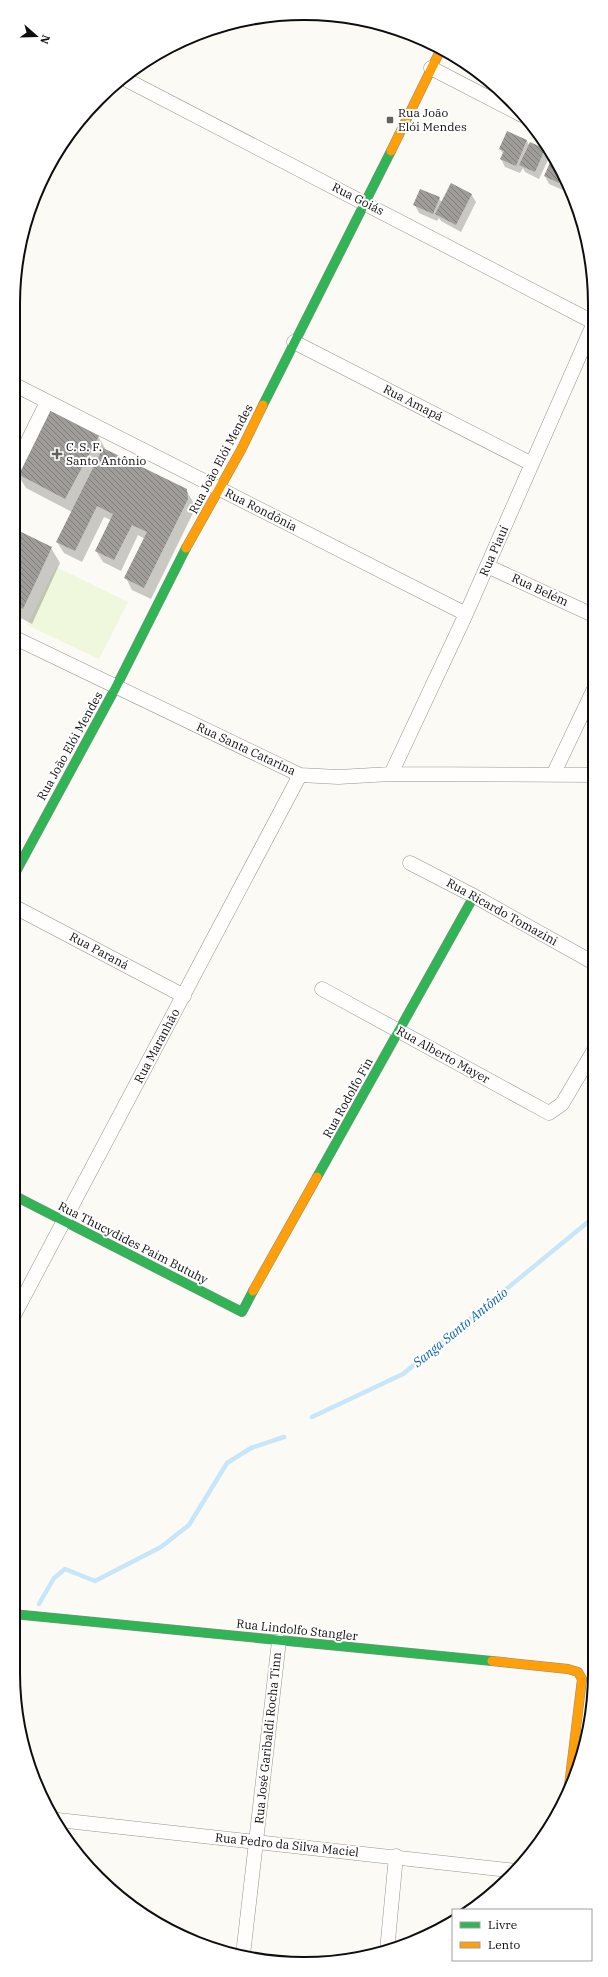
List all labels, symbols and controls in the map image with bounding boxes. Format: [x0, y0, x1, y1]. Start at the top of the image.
north arrow [16, 16, 56, 56]
text: N [37, 33, 53, 46]
place label: Rua João Elói Mendes [398, 105, 467, 134]
marker: Rua João Elói Mendes [385, 115, 395, 125]
street label: Rua Goiás [330, 179, 387, 218]
street label: Rua Amapá [381, 381, 446, 424]
street label: Rua João Elói Mendes [185, 401, 256, 516]
place label: C. S. F. Santo Antônio [66, 439, 146, 468]
marker: C. S. F. Santo Antônio [51, 448, 63, 460]
street label: Rua Rondônia [223, 485, 300, 534]
street label: Rua Piauí [476, 523, 511, 578]
street label: Rua Belém [510, 570, 571, 609]
street label: Rua João Elói Mendes [33, 689, 106, 803]
street label: Rua Santa Catarina [194, 719, 299, 778]
street label: Rua Ricardo Tomazini [444, 875, 561, 948]
street label: Rua Paraná [67, 929, 132, 973]
street label: Rua Maranhão [131, 1006, 183, 1086]
street label: Rua Alberto Mayer [394, 1023, 493, 1087]
street label: Rua Rodolfo Fin [319, 1055, 376, 1141]
street label: Rua Thucydides Paim Butuhy [56, 1198, 211, 1287]
water label: Sanga Santo Antônio [409, 1284, 511, 1371]
street label: Rua Lindolfo Stangler [236, 1616, 359, 1643]
street label: Rua José Garibaldi Rocha Tinn [251, 1651, 284, 1824]
street label: Rua Pedro da Silva Maciel [214, 1829, 360, 1860]
legend [452, 1909, 592, 1961]
text: Livre [488, 1917, 517, 1932]
text: Lento [488, 1937, 520, 1952]

